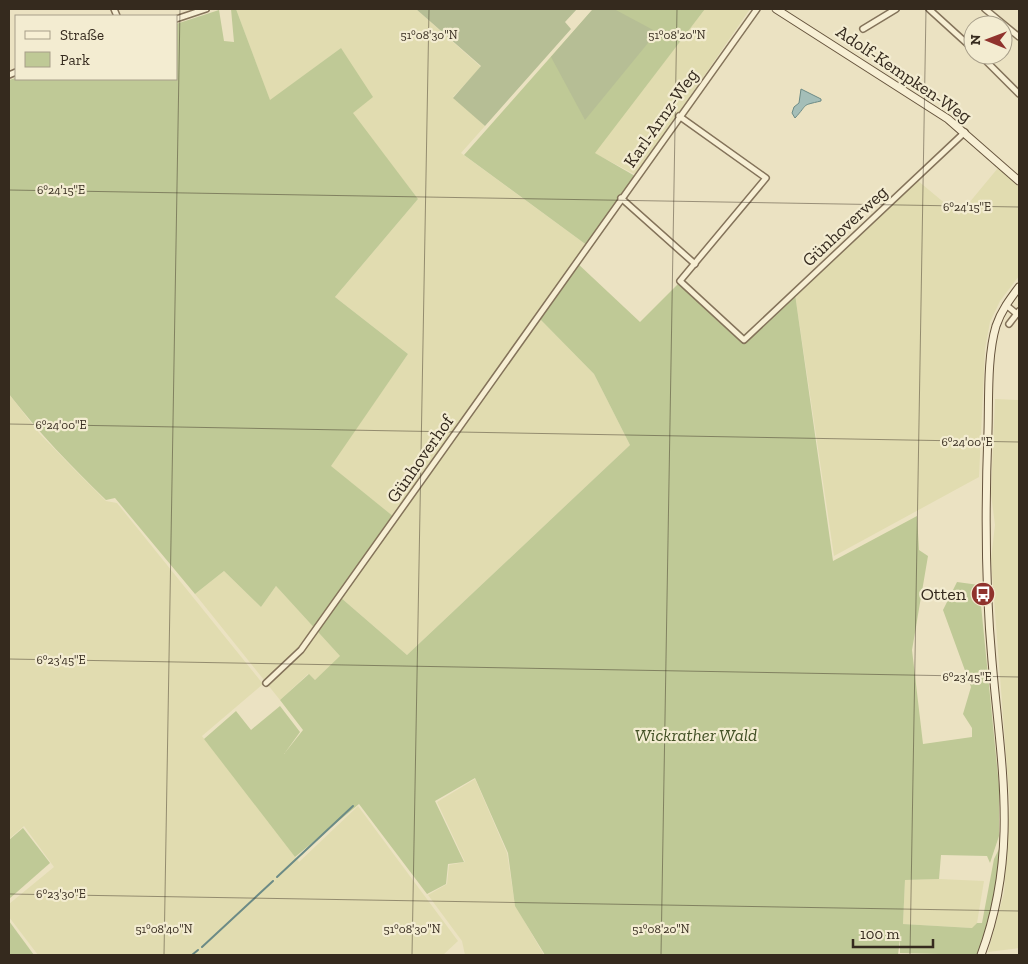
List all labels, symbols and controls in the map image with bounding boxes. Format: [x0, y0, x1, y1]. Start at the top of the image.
legend [15, 15, 178, 80]
north arrow [963, 15, 1013, 65]
street label: Adolf-Kempken-Weg [832, 20, 976, 128]
text: Straße [60, 26, 104, 44]
text: 51°08'30"N [400, 28, 458, 42]
text: 51°08'20"N [648, 28, 706, 42]
text: N [967, 34, 984, 45]
text: Park [60, 51, 90, 69]
street label: Karl-Arnz-Weg [619, 64, 703, 172]
street label: Günhoverweg [798, 181, 892, 271]
text: 6°24'15"E [37, 183, 85, 197]
text: 6°24'15"E [943, 200, 991, 214]
street label: Günhoverhof [382, 410, 459, 507]
text: 6°24'00"E [35, 418, 87, 432]
text: 6°24'00"E [941, 435, 993, 449]
bus stop icon: Otten [970, 581, 996, 607]
place label: Otten [921, 583, 967, 605]
text: 6°23'45"E [36, 653, 86, 667]
text: 6°23'45"E [942, 670, 992, 684]
park label: Wickrather Wald [635, 724, 757, 746]
text: 6°23'30"E [36, 887, 86, 901]
scale bar [853, 916, 933, 948]
text: 51°08'40"N [135, 922, 193, 936]
text: 51°08'30"N [383, 922, 441, 936]
text: 51°08'20"N [632, 922, 690, 936]
text: 100 m [860, 925, 899, 943]

